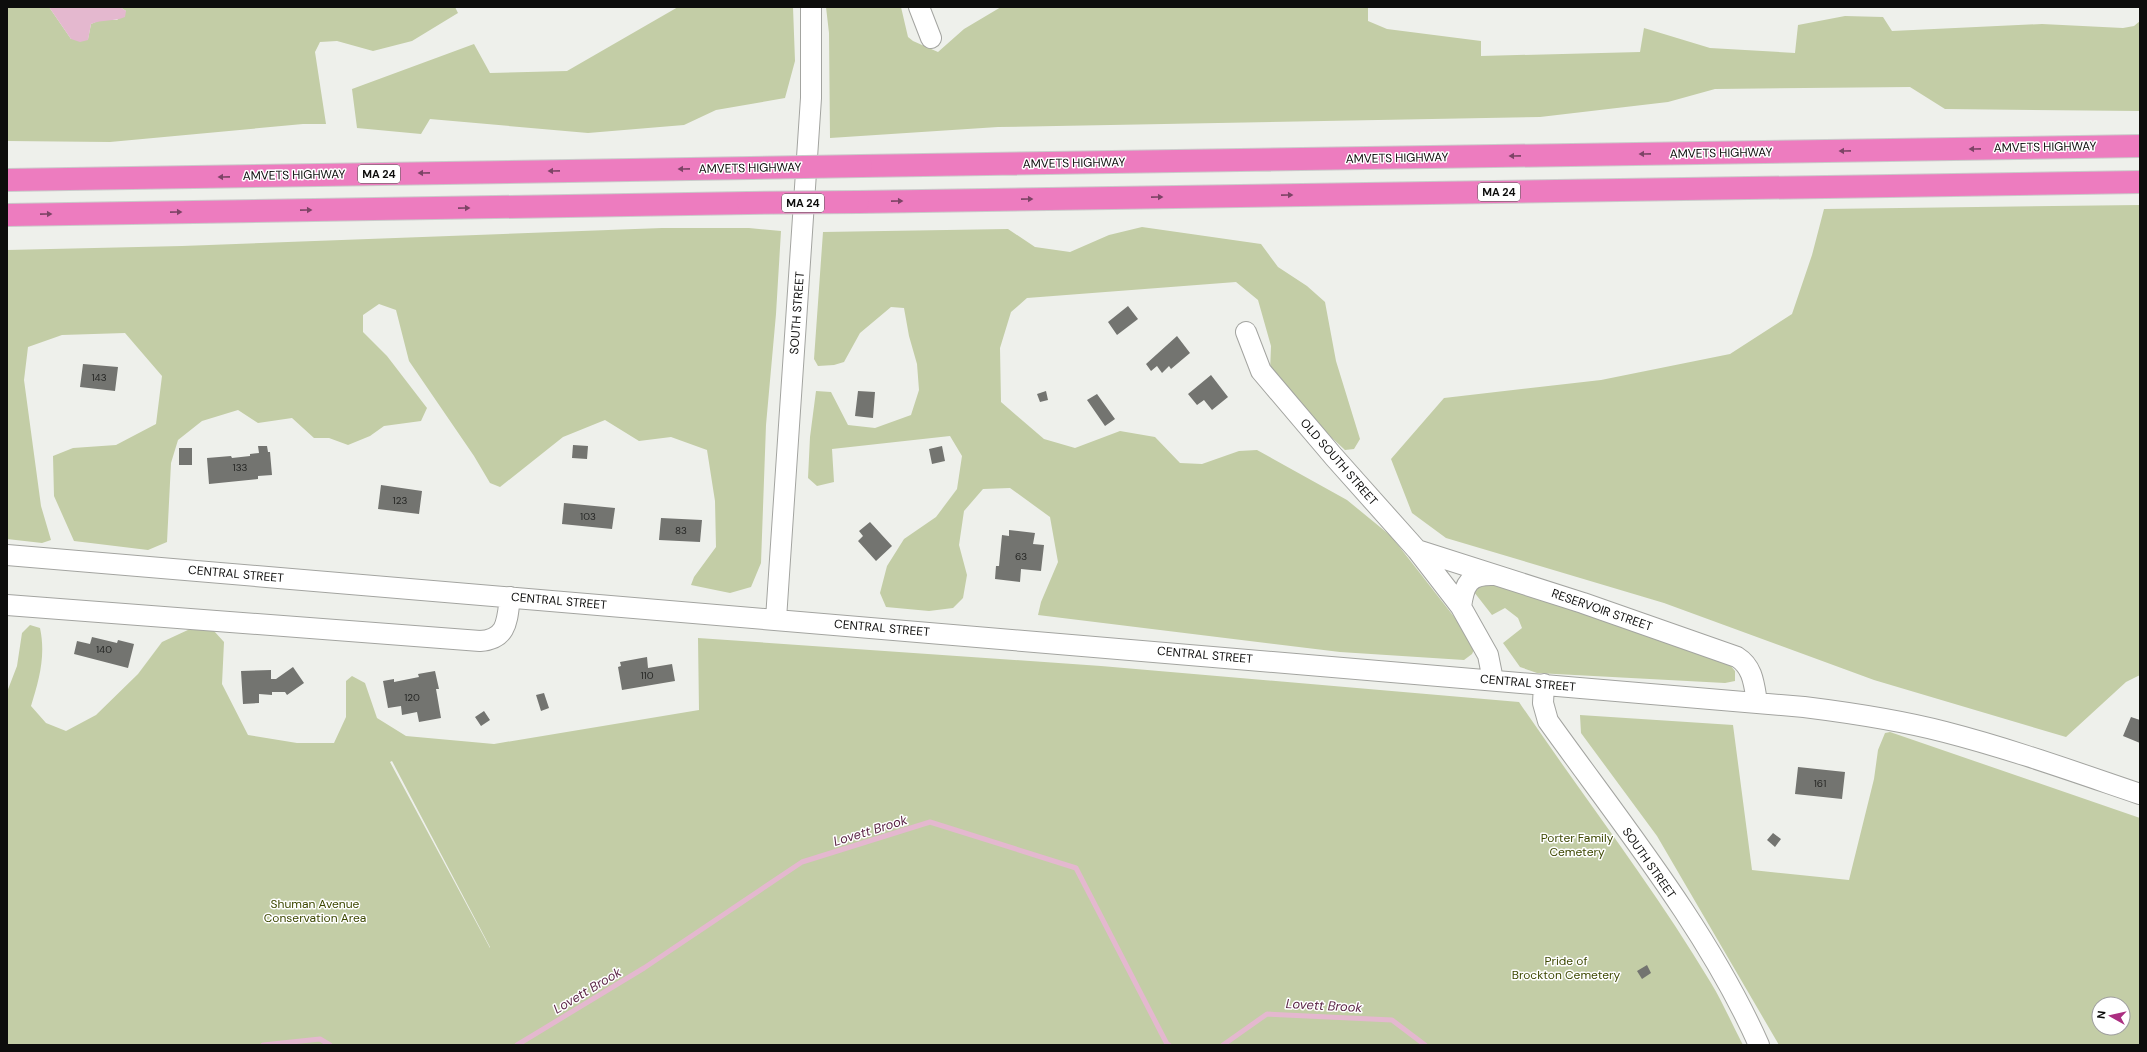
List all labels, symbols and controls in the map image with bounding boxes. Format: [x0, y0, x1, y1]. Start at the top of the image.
street label: AMVETS HIGHWAY [1994, 138, 2096, 156]
street label: AMVETS HIGHWAY [1670, 144, 1772, 162]
one-way arrow [1968, 146, 1981, 152]
one-way arrow [1838, 148, 1851, 154]
street label: AMVETS HIGHWAY [1346, 149, 1448, 167]
one-way arrow [1638, 151, 1651, 157]
one-way arrow [1508, 153, 1521, 159]
street label: AMVETS HIGHWAY [1023, 154, 1125, 172]
street label: AMVETS HIGHWAY [699, 159, 801, 177]
road number: MA 24 [358, 165, 400, 183]
street label: AMVETS HIGHWAY [243, 166, 345, 184]
one-way arrow [677, 166, 690, 172]
one-way arrow [547, 168, 560, 174]
one-way arrow [417, 170, 430, 176]
one-way arrow [218, 173, 230, 180]
road number: MA 24 [1478, 183, 1520, 201]
one-way arrow [1281, 192, 1294, 198]
road number: MA 24 [782, 194, 824, 212]
one-way arrow [1151, 194, 1164, 200]
one-way arrow [1021, 196, 1034, 202]
one-way arrow [891, 198, 904, 204]
one-way arrow [458, 205, 471, 211]
one-way arrow [300, 207, 313, 213]
one-way arrow [170, 209, 183, 215]
one-way arrow [40, 211, 53, 217]
street label: SOUTH STREET [786, 271, 808, 355]
house number: 143 [91, 371, 107, 384]
street label: OLD SOUTH STREET [1297, 415, 1381, 509]
house number: 133 [233, 461, 248, 474]
house number: 123 [393, 494, 407, 507]
house number: 103 [580, 510, 596, 523]
house number: 83 [675, 524, 687, 537]
house number: 63 [1015, 550, 1027, 563]
street label: CENTRAL STREET [188, 562, 285, 586]
street label: RESERVOIR STREET [1550, 585, 1655, 635]
street label: CENTRAL STREET [511, 589, 608, 613]
street label: CENTRAL STREET [834, 616, 931, 640]
house number: 140 [96, 643, 112, 656]
street label: CENTRAL STREET [1157, 643, 1254, 667]
house number: 110 [640, 669, 654, 682]
street label: CENTRAL STREET [1480, 671, 1577, 695]
house number: 120 [404, 691, 420, 704]
house number: 161 [1814, 777, 1826, 790]
water label: Lovett Brook [831, 811, 910, 850]
street label: SOUTH STREET [1619, 824, 1680, 902]
park label: Porter Family Cemetery [1541, 830, 1614, 860]
park label: Shuman Avenue Conservation Area [264, 896, 366, 926]
park label: Pride of Brockton Cemetery [1512, 953, 1621, 983]
water label: Lovett Brook [550, 963, 625, 1017]
water label: Lovett Brook [1285, 995, 1363, 1016]
north arrow [2091, 996, 2131, 1036]
text: N [2094, 1010, 2109, 1020]

